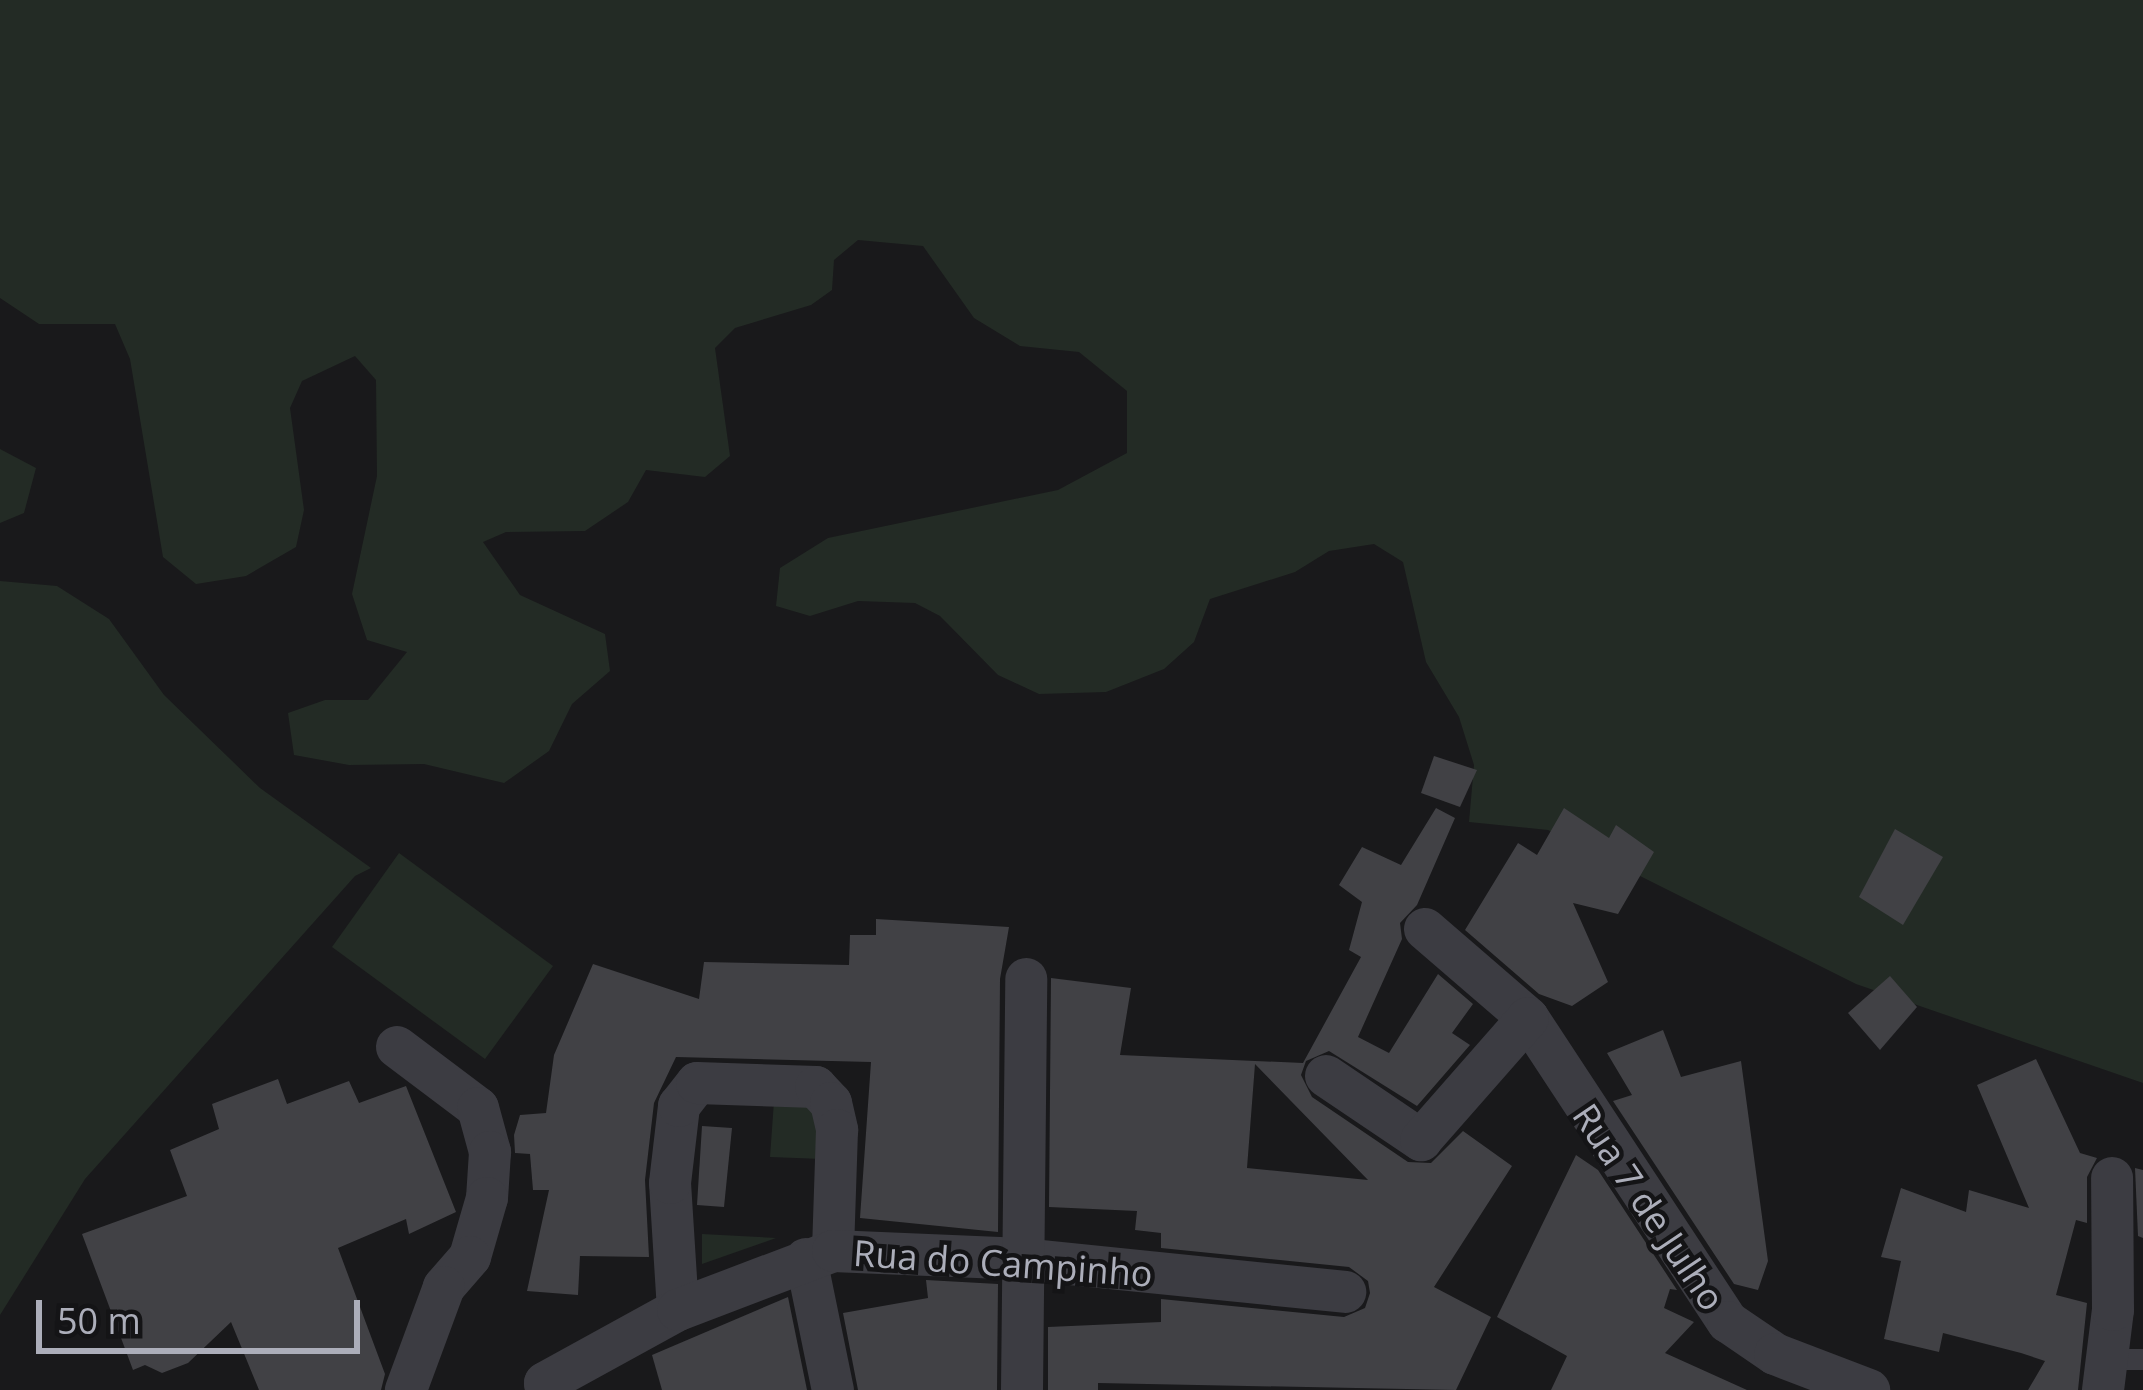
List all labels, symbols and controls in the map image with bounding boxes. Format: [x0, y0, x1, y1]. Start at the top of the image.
street label: Rua 7 de Julho [1564, 1096, 1734, 1318]
street label: Rua do Campinho [852, 1231, 1154, 1295]
scale bar [42, 1276, 366, 1350]
text: 50 m [57, 1296, 141, 1345]

